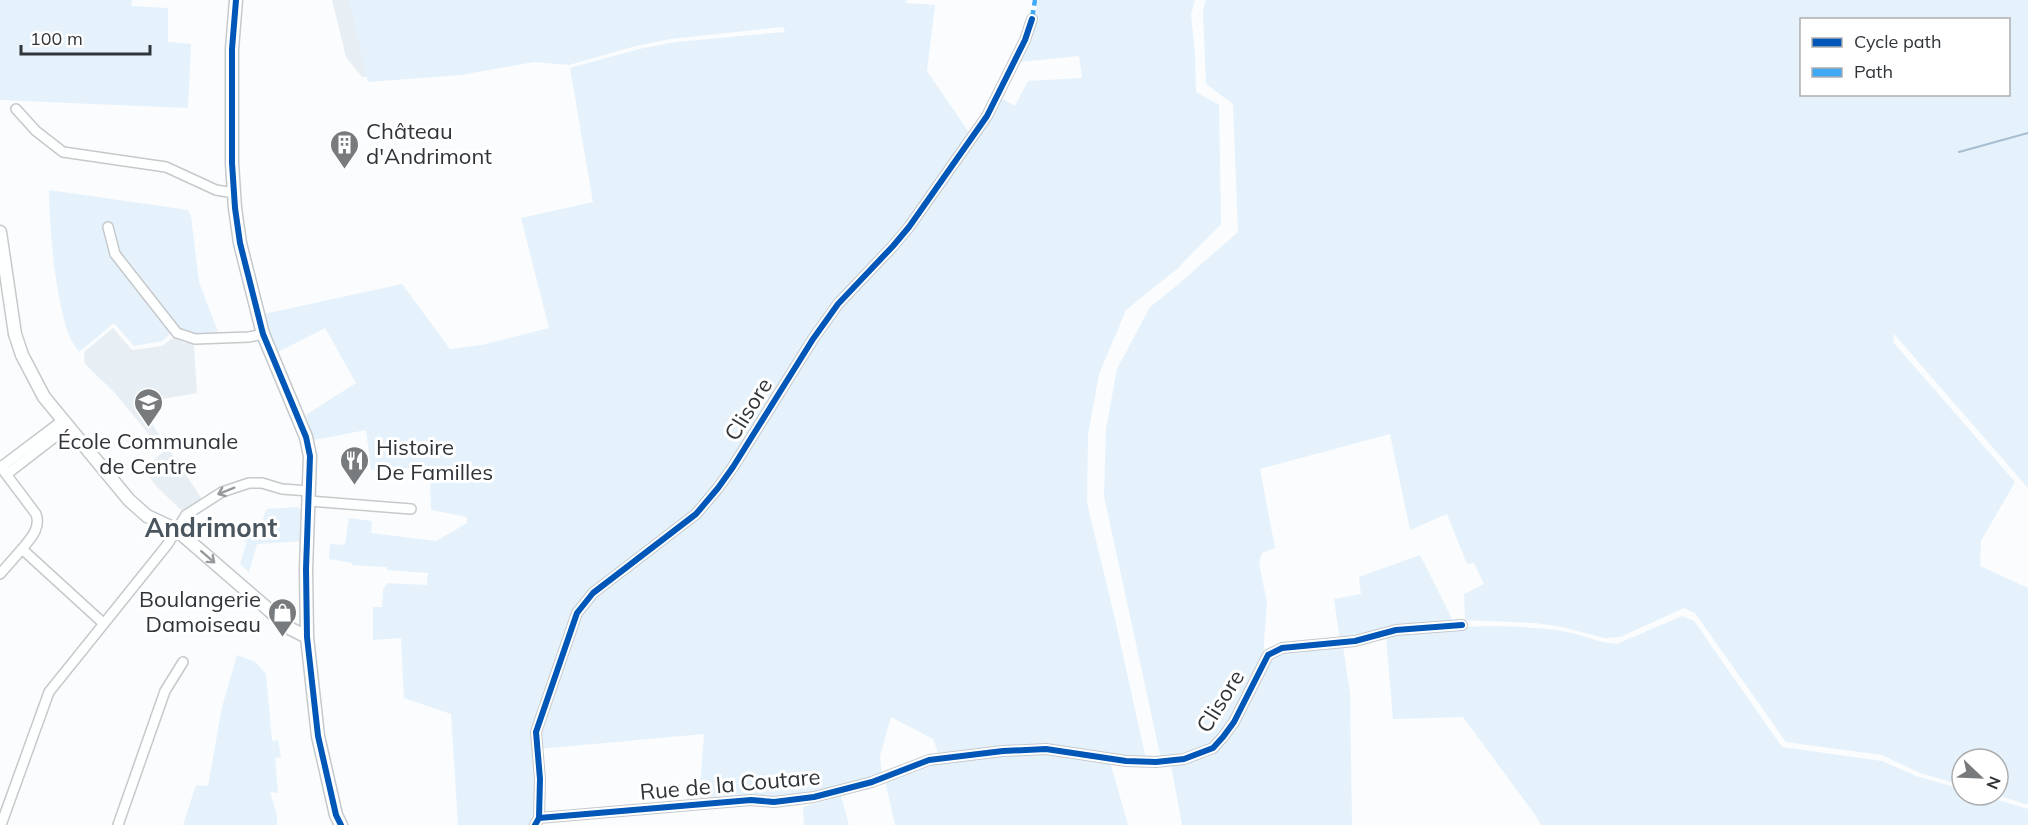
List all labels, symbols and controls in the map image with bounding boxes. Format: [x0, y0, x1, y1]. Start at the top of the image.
scale bar [21, 18, 150, 56]
legend [1800, 18, 2010, 96]
text: 100 m [30, 27, 83, 50]
text: Cycle path [1854, 30, 1941, 53]
text: Path [1854, 60, 1893, 83]
place label: Château d'Andrimont [366, 117, 492, 170]
building icon: Château d'Andrimont [329, 128, 361, 170]
street label: Clisore [718, 372, 778, 446]
school or university icon: École Communale de Centre [132, 386, 164, 428]
place label: École Communale de Centre [58, 427, 238, 480]
place label: Histoire De Familles [376, 433, 493, 486]
restaurant icon: Histoire De Familles [339, 444, 371, 486]
one-way arrow [217, 486, 236, 497]
district label: Andrimont [145, 511, 277, 544]
one-way arrow [200, 550, 215, 564]
place label: Boulangerie Damoiseau [139, 585, 261, 638]
shop icon: Boulangerie Damoiseau [266, 596, 298, 638]
street label: Clisore [1190, 664, 1250, 738]
north arrow [1950, 747, 2010, 807]
street label: Rue de la Coutare [639, 762, 821, 806]
text: N [1982, 773, 2005, 792]

